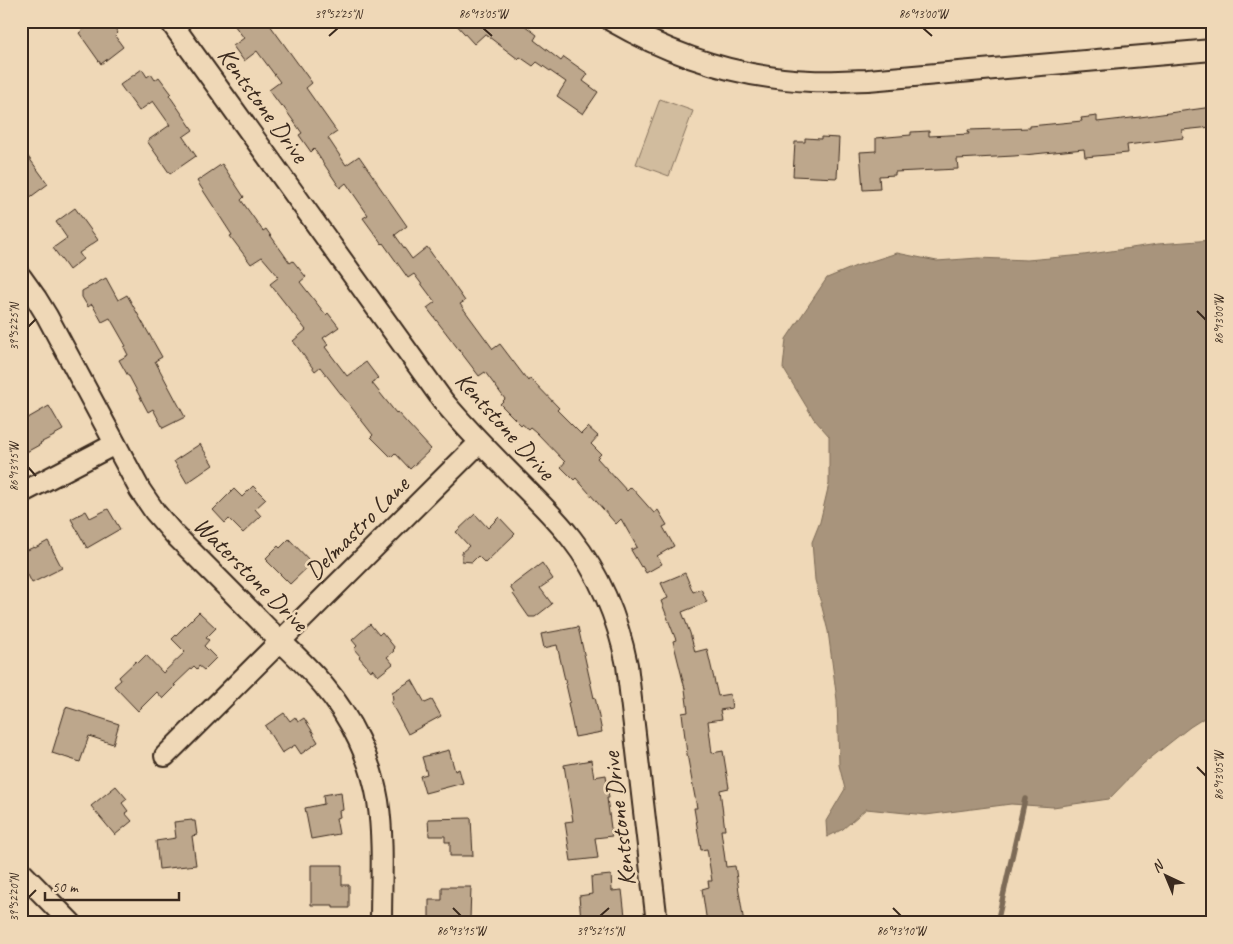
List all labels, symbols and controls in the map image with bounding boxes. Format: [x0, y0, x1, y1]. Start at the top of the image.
text: 39°52'25"N [314, 6, 363, 22]
text: 86°13'05"W [459, 6, 510, 22]
text: 86°13'00"W [899, 6, 950, 22]
street label: Kentstone Drive [210, 41, 317, 170]
text: 86°13'00"W [1211, 293, 1227, 344]
text: 39°52'25"N [6, 302, 22, 351]
street label: Kentstone Drive [448, 365, 563, 488]
text: 86°13'15"W [6, 440, 22, 491]
street label: Delmastro Lane [298, 468, 417, 587]
street label: Waterstone Drive [187, 510, 317, 640]
street label: Kentstone Drive [595, 748, 643, 888]
text: 86°13'05"W [1211, 749, 1227, 800]
north arrow [1140, 852, 1190, 902]
text: N [1148, 856, 1168, 876]
scale bar [45, 869, 179, 901]
text: 39°52'20"N [6, 873, 22, 922]
text: 50 m [52, 878, 79, 897]
text: 86°13'15"W [437, 923, 488, 939]
text: 39°52'15"N [576, 923, 625, 939]
text: 86°13'10"W [877, 923, 928, 939]

